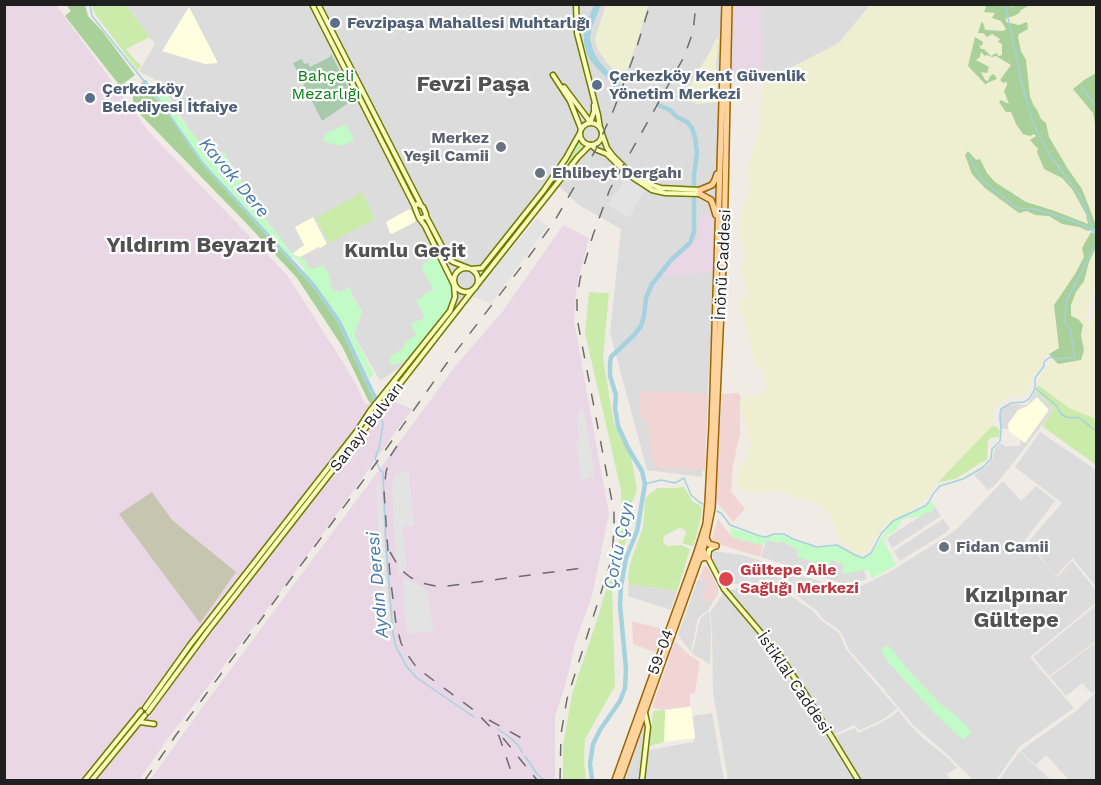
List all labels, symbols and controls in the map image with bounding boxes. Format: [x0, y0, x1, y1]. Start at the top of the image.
place label: Fevzipaşa Mahallesi Muhtarlığı [347, 13, 590, 33]
marker: Fevzipaşa Mahallesi Muhtarlığı [328, 16, 342, 30]
park label: Bahçeli Mezarlığı [292, 66, 360, 104]
place label: Çerkezköy Kent Güvenlik Yönetim Merkezi [609, 66, 806, 104]
district label: Fevzi Paşa [416, 72, 530, 98]
marker: Çerkezköy Kent Güvenlik Yönetim Merkezi [590, 78, 604, 92]
place label: Çerkezköy Belediyesi İtfaiye [102, 79, 238, 117]
marker: Çerkezköy Belediyesi İtfaiye [83, 91, 97, 105]
place label: Merkez Yeşil Camii [403, 128, 489, 166]
water label: Kavak Dere [194, 134, 274, 222]
marker: Merkez Yeşil Camii [494, 140, 508, 154]
place label: Ehlibeyt Dergahı [552, 163, 682, 183]
marker: Ehlibeyt Dergahı [533, 166, 547, 180]
street label: İnönü Caddesi [710, 209, 736, 321]
district label: Yıldırım Beyazıt [106, 233, 276, 259]
district label: Kumlu Geçit [344, 239, 466, 263]
street label: Sanayi Bulvarı [326, 378, 408, 476]
water label: Çorlu Çayı [599, 500, 639, 592]
water label: Aydın Deresi [363, 531, 393, 639]
place label: Fidan Camii [956, 537, 1049, 557]
marker: Fidan Camii [937, 540, 951, 554]
place label: Gültepe Aile Sağlığı Merkezi [740, 560, 859, 598]
marker: Gültepe Aile Sağlığı Merkezi [717, 570, 735, 588]
district label: Kızılpınar Gültepe [965, 583, 1067, 634]
street label: 59-04 [644, 627, 678, 677]
street label: İstiklal Caddesi [753, 628, 835, 738]

